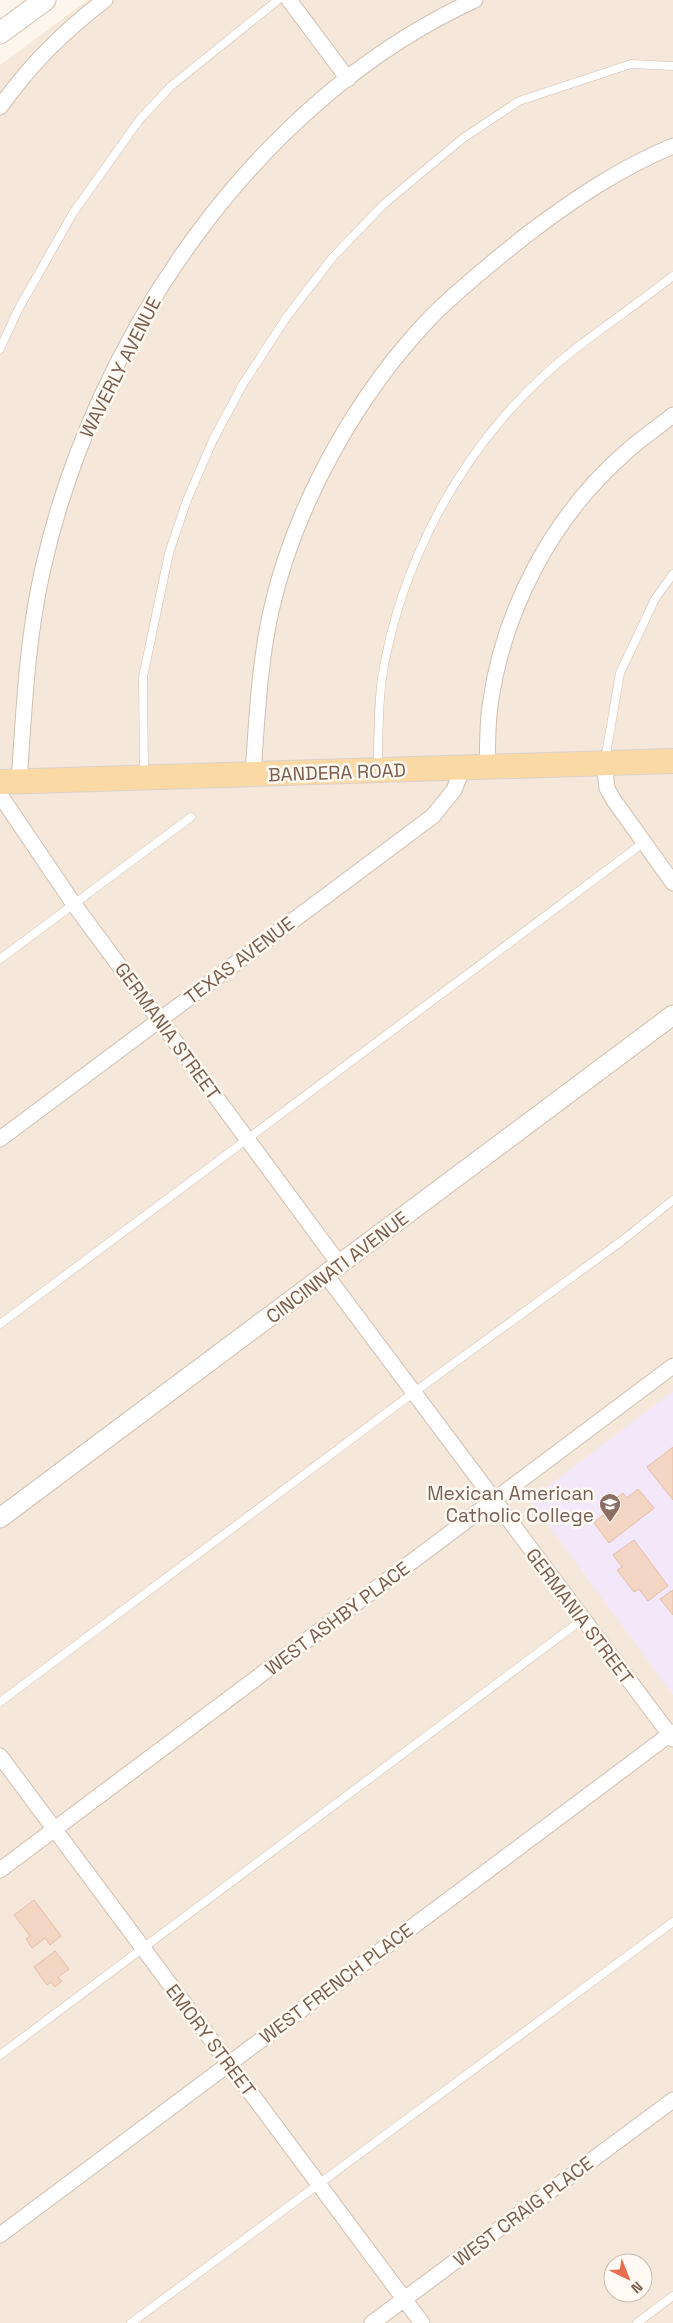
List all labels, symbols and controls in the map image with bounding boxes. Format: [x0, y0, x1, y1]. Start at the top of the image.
street label: WAVERLY AVENUE [74, 293, 167, 442]
street label: BANDERA ROAD [268, 758, 406, 787]
street label: TEXAS AVENUE [179, 911, 299, 1010]
street label: GERMANIA STREET [109, 957, 226, 1105]
street label: CINCINNATI AVENUE [261, 1206, 413, 1329]
place label: Mexican American Catholic College [427, 1481, 594, 1528]
school or university icon: Mexican American Catholic College [598, 1492, 622, 1523]
street label: GERMANIA STREET [520, 1543, 639, 1689]
street label: WEST ASHBY PLACE [260, 1556, 415, 1681]
street label: WEST FRENCH PLACE [255, 1918, 418, 2049]
street label: EMORY STREET [160, 1979, 261, 2102]
street label: WEST CRAIG PLACE [448, 2151, 598, 2272]
north arrow [603, 2253, 653, 2303]
text: N [627, 2278, 646, 2297]

